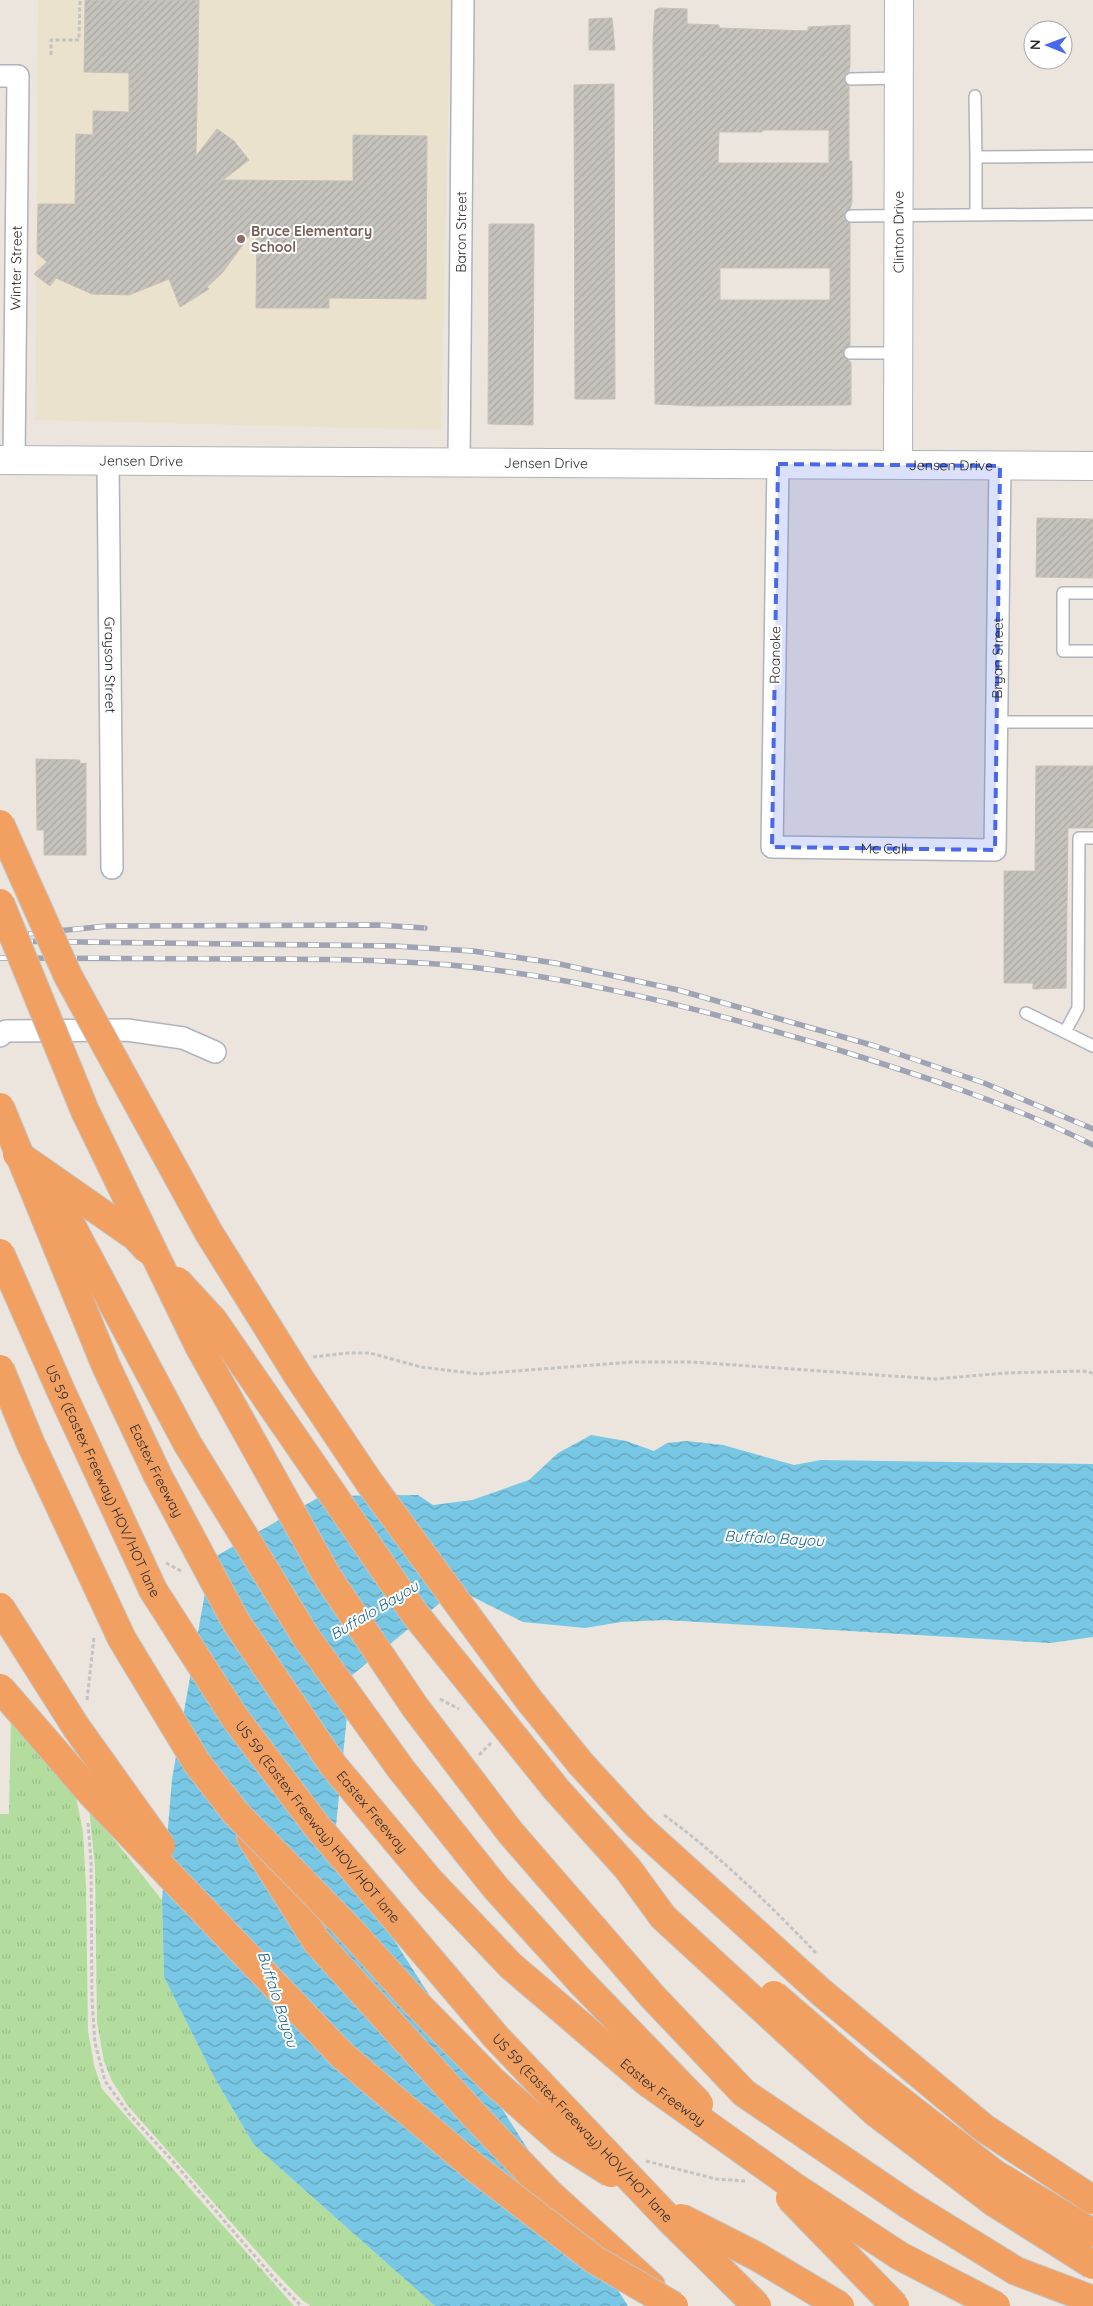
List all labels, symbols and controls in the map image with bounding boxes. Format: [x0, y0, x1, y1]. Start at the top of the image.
north arrow [1023, 20, 1073, 70]
text: N [1026, 39, 1044, 50]
street label: Baron Street [452, 191, 470, 273]
street label: Clinton Drive [889, 191, 908, 273]
place label: Bruce Elementary School [251, 222, 372, 256]
street label: Winter Street [6, 225, 26, 310]
marker: Bruce Elementary School [235, 233, 247, 245]
street label: Jensen Drive [99, 452, 183, 470]
street label: Jensen Drive [504, 454, 588, 472]
street label: Jensen Drive [909, 456, 993, 474]
street label: Grayson Street [101, 617, 119, 714]
street label: Bryan Street [988, 617, 1007, 699]
street label: Roanoke [765, 626, 785, 684]
street label: Mc Call [860, 839, 907, 858]
street label: US 59 (Eastex Freeway) HOV/HOT lane [41, 1362, 164, 1601]
street label: Eastex Freeway [126, 1421, 187, 1520]
water label: Buffalo Bayou [724, 1526, 826, 1550]
water label: Buffalo Bayou [326, 1575, 423, 1644]
street label: US 59 (Eastex Freeway) HOV/HOT lane [231, 1717, 404, 1927]
street label: Eastex Freeway [333, 1767, 412, 1857]
water label: Buffalo Bayou [254, 1949, 303, 2051]
street label: US 59 (Eastex Freeway) HOV/HOT lane [488, 2030, 677, 2226]
street label: Eastex Freeway [617, 2054, 709, 2130]

